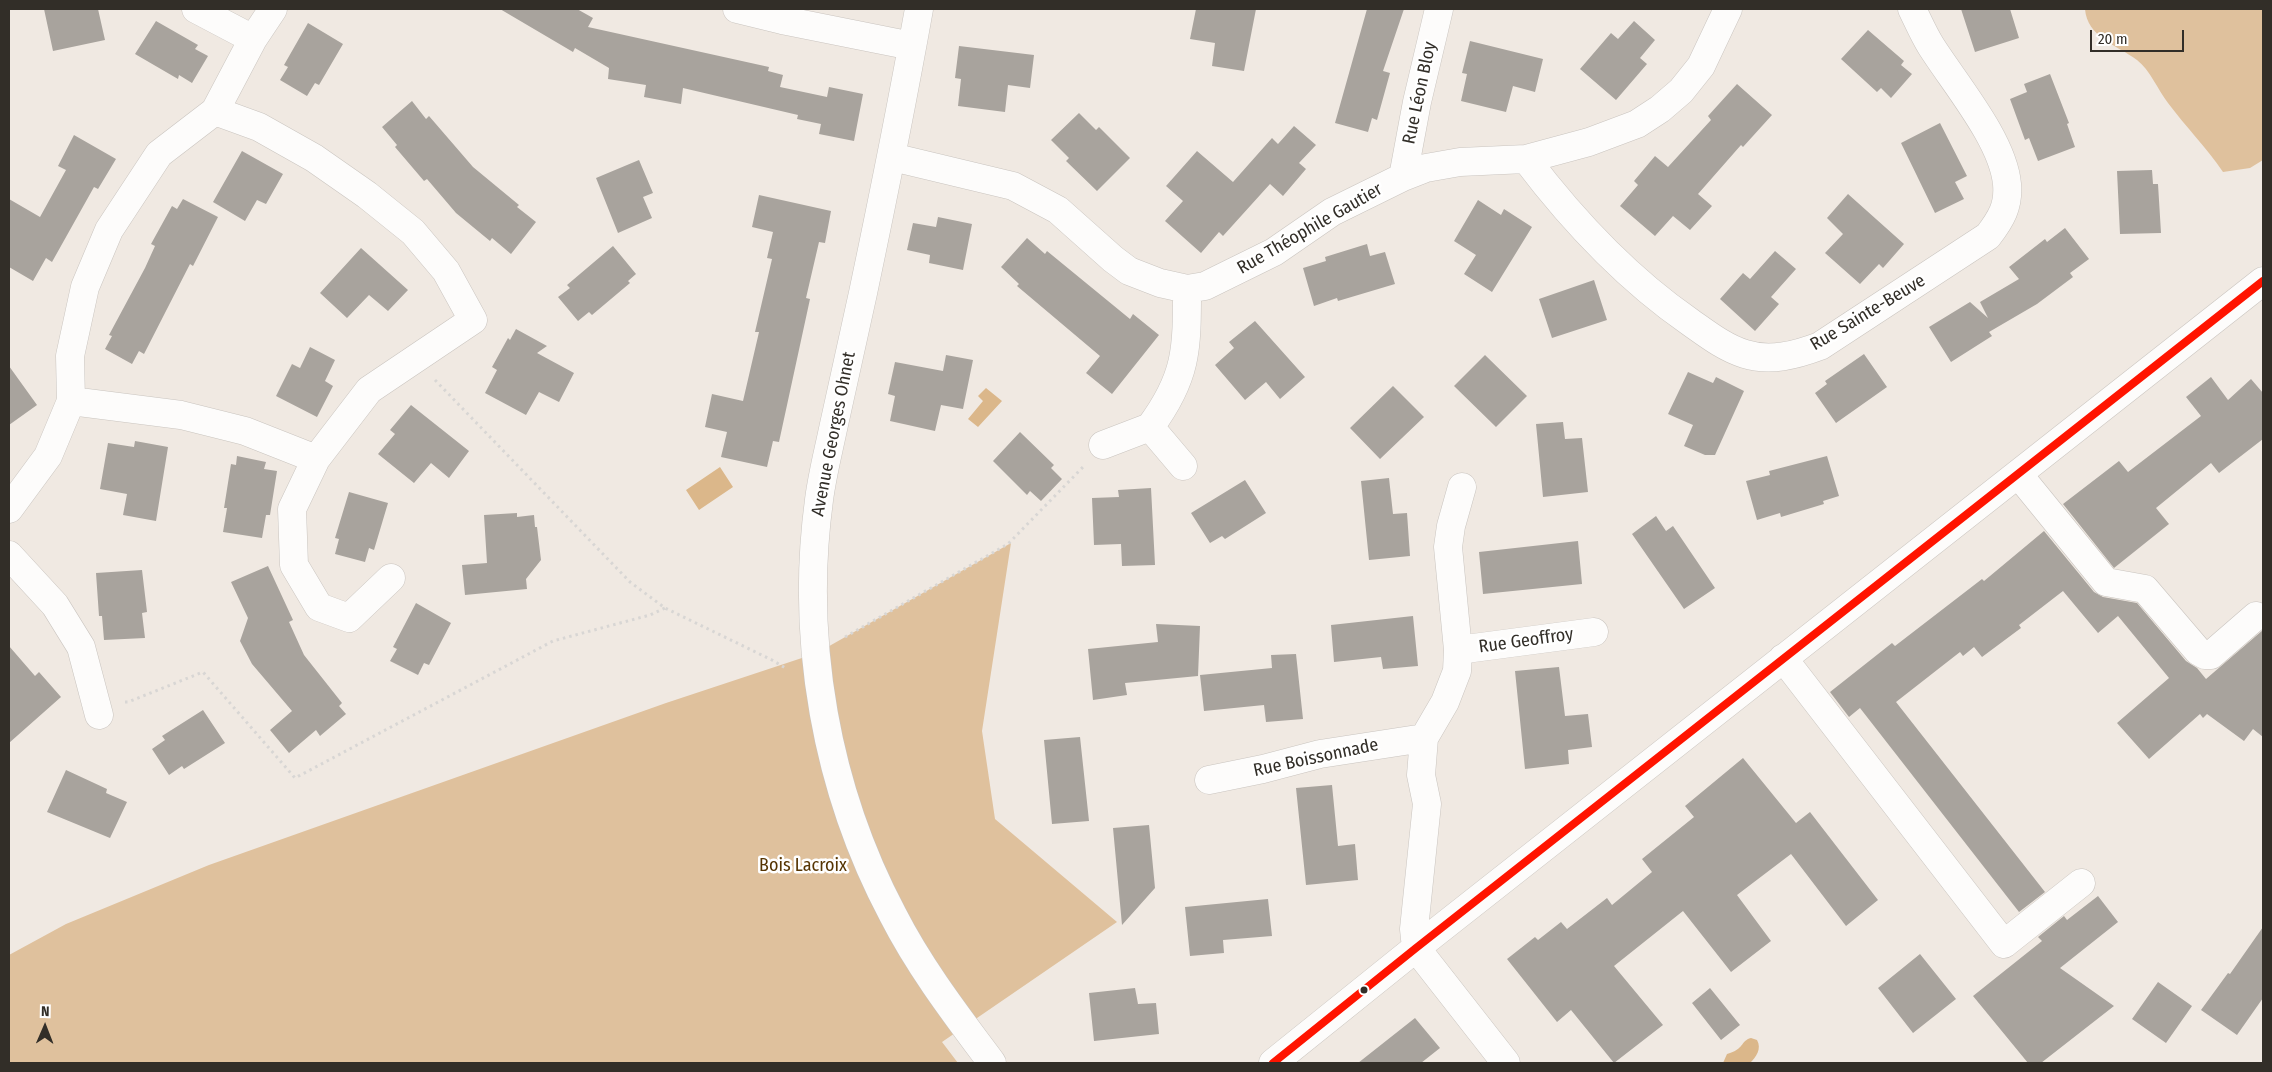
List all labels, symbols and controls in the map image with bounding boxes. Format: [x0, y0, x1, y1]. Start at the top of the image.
scale bar [2092, 20, 2186, 52]
text: 20 m [2098, 30, 2128, 48]
street label: Rue Léon Bloy [1399, 40, 1441, 146]
street label: Rue Théophile Gautier [1234, 179, 1386, 279]
street label: Rue Sainte-Beuve [1807, 270, 1929, 356]
street label: Avenue Georges Ohnet [807, 350, 861, 518]
street label: Rue Geoffroy [1477, 624, 1575, 658]
street label: Rue Boissonnade [1252, 734, 1380, 782]
park label: Bois Lacroix [759, 855, 847, 877]
unlabelled marker [1359, 985, 1369, 995]
north arrow [20, 1002, 70, 1052]
text: N [41, 1003, 50, 1020]

